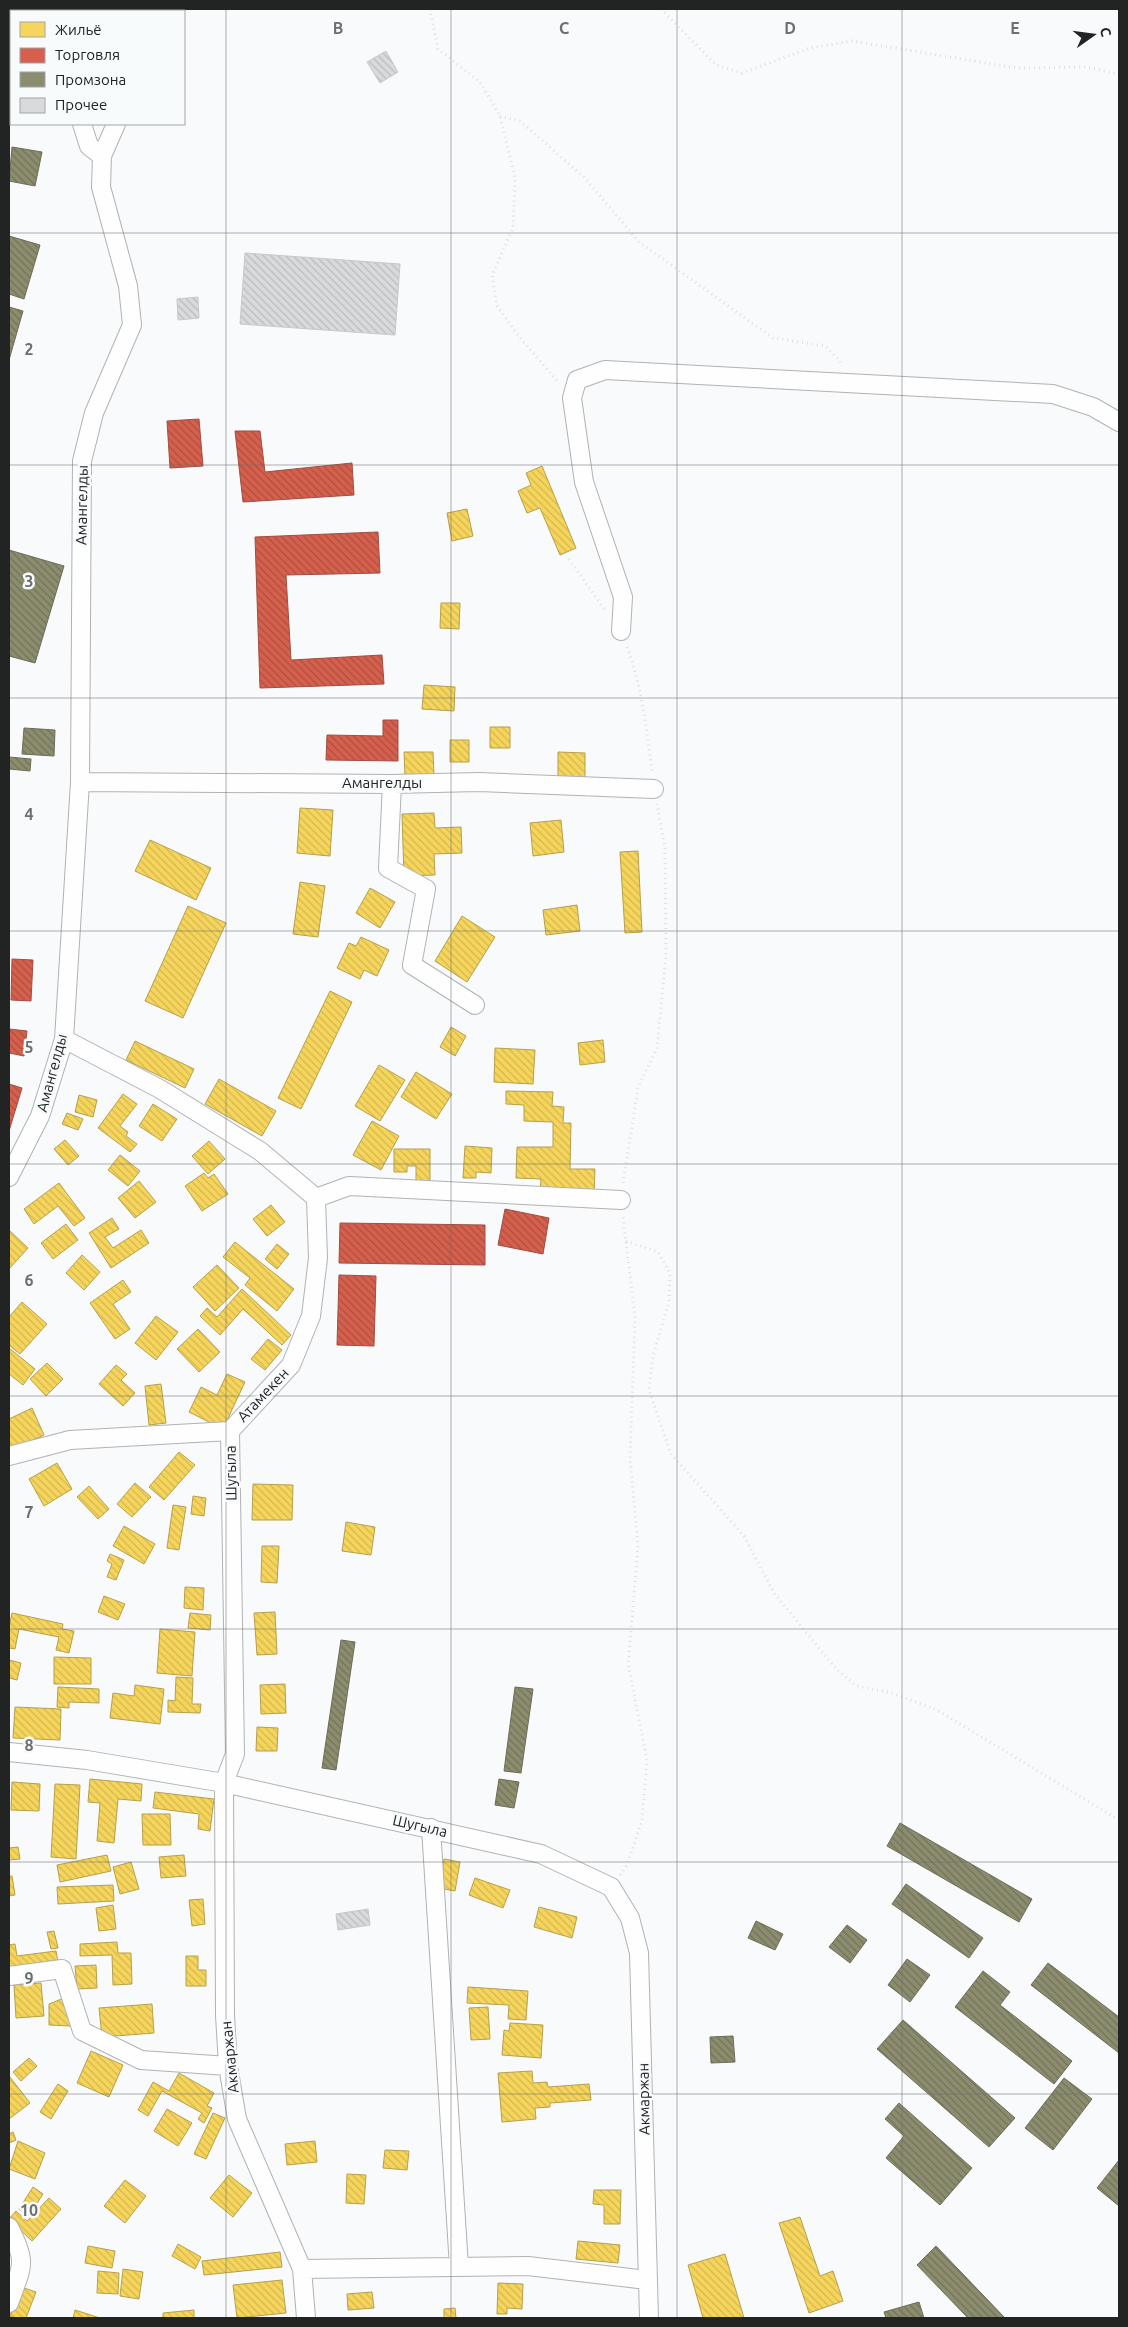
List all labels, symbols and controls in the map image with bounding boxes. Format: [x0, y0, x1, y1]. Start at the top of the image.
legend [10, 10, 185, 125]
north arrow [1068, 10, 1118, 60]
text: B [333, 19, 343, 37]
text: C [559, 19, 569, 37]
text: D [784, 19, 796, 37]
text: E [1010, 19, 1020, 37]
text: Жильё [55, 21, 102, 38]
text: С [1097, 26, 1114, 38]
text: Торговля [55, 46, 120, 63]
text: Промзона [55, 71, 126, 88]
text: Прочее [55, 96, 107, 113]
text: 2 [24, 340, 34, 358]
street label: Амангелды [72, 465, 91, 545]
text: 3 [24, 572, 34, 590]
street label: Амангелды [342, 774, 422, 791]
text: 4 [24, 805, 34, 823]
street label: Амангелды [33, 1032, 70, 1114]
text: 5 [24, 1038, 34, 1056]
text: 6 [24, 1271, 34, 1289]
street label: Атамекен [233, 1364, 292, 1425]
street label: Шугыла [222, 1445, 239, 1501]
text: 7 [24, 1503, 34, 1521]
text: 8 [24, 1736, 34, 1754]
street label: Шугыла [391, 1811, 449, 1840]
text: 9 [24, 1969, 34, 1987]
street label: Акмаржан [217, 2020, 242, 2094]
street label: Акмаржан [634, 2063, 653, 2135]
text: 10 [20, 2201, 38, 2219]

